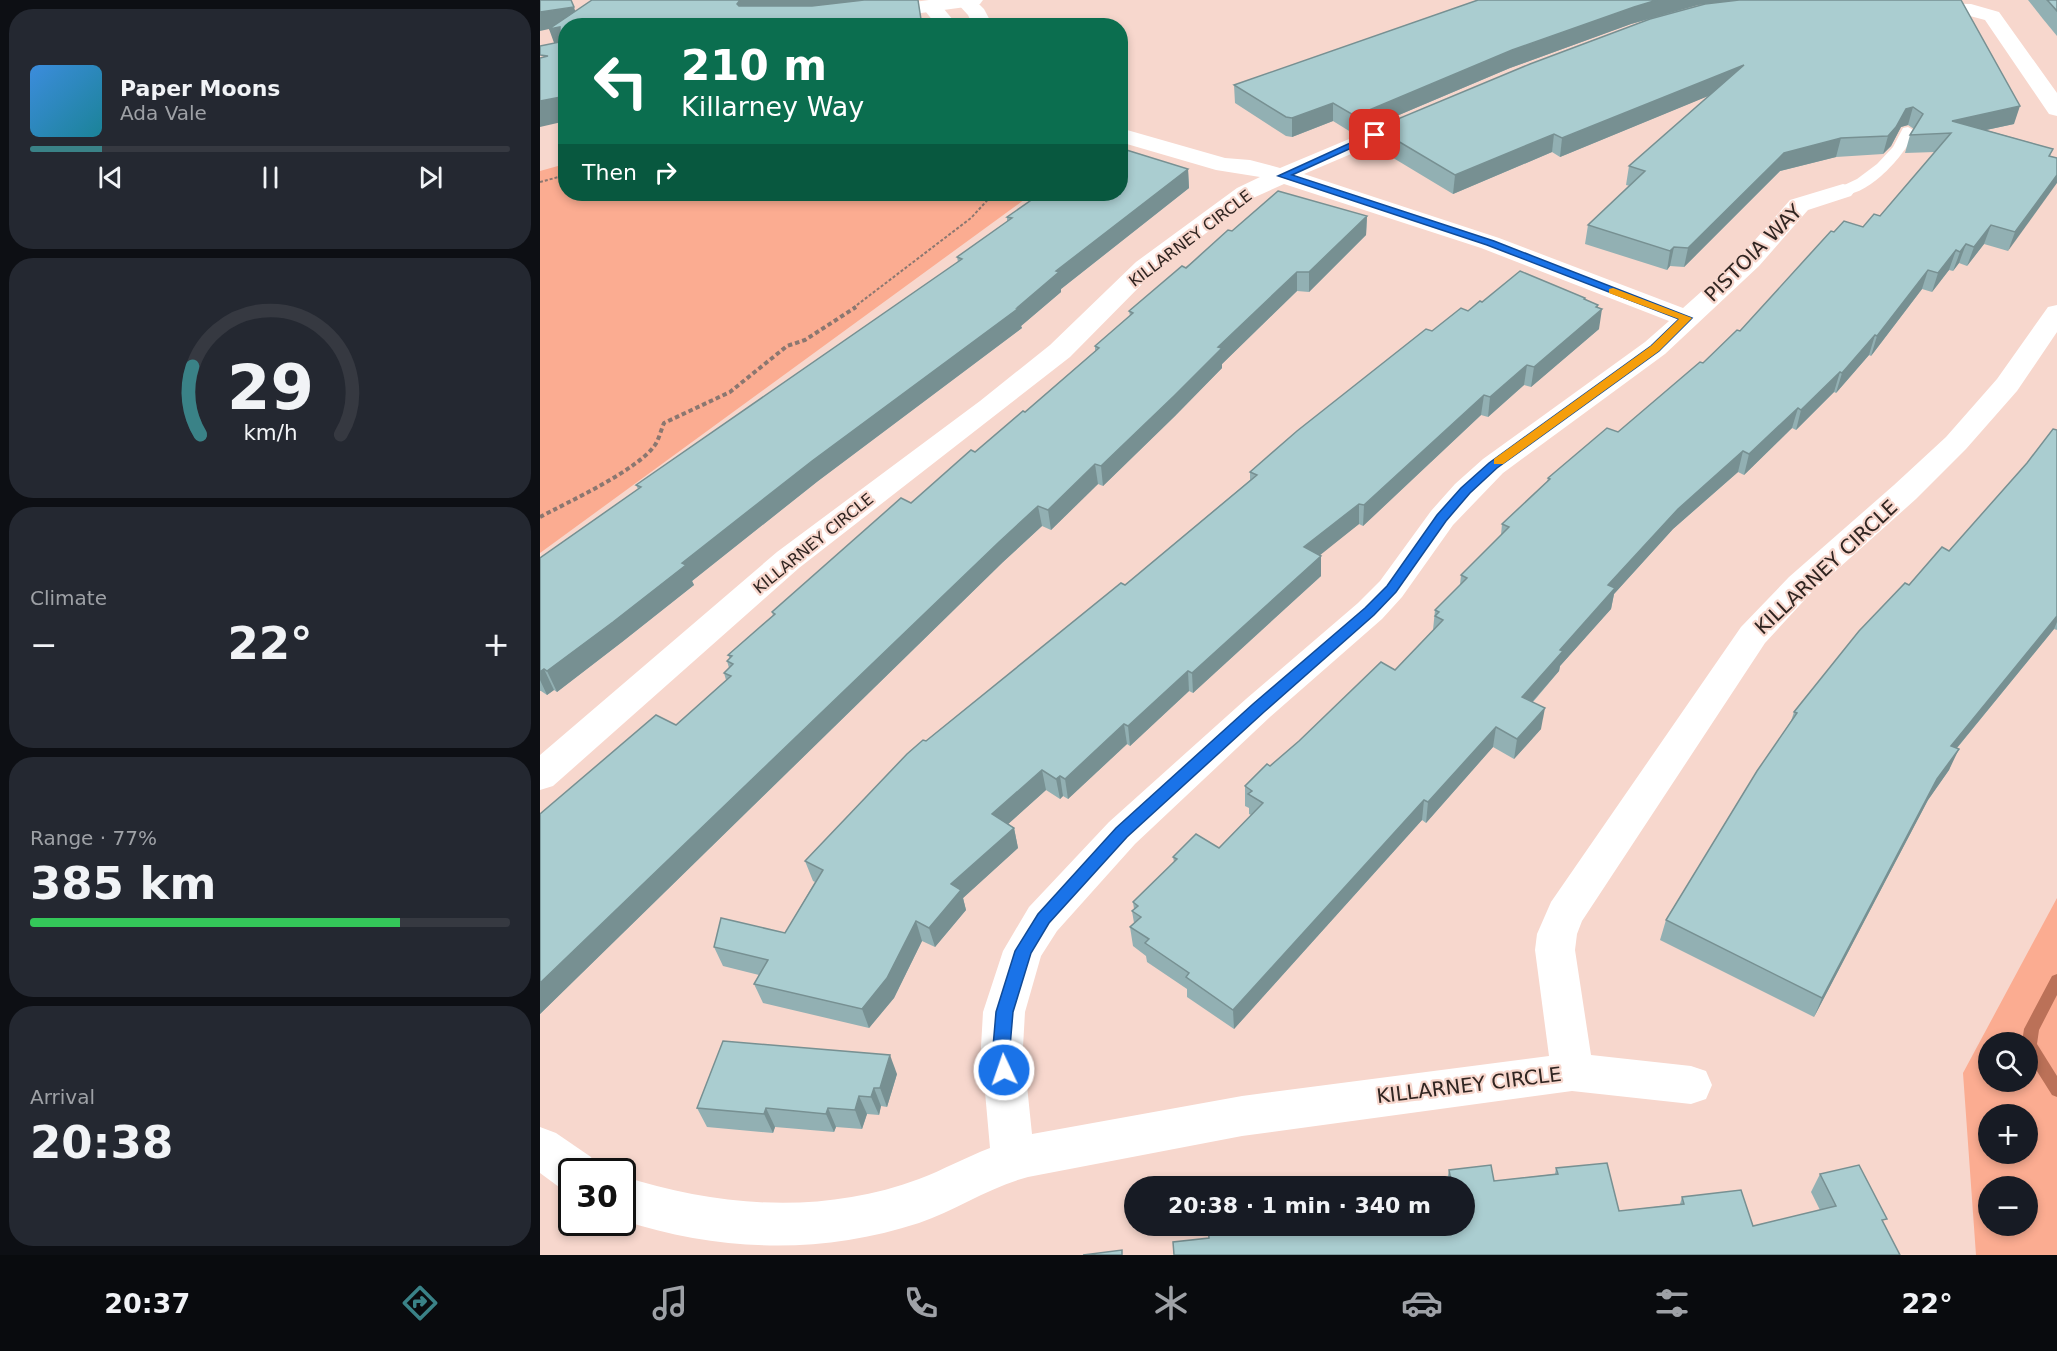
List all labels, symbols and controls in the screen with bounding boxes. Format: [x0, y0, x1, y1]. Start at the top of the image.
text: 210 m [681, 41, 827, 90]
icon: left [582, 42, 660, 120]
text: Paper Moons [120, 76, 280, 101]
text: Killarney Way [681, 91, 864, 122]
text: Ada Vale [120, 101, 207, 125]
pin [1349, 109, 1400, 160]
icon: arrive [1358, 118, 1391, 151]
icon: right [649, 156, 682, 189]
text: Then [582, 160, 637, 185]
icon: previous [94, 161, 127, 194]
icon: pause [254, 161, 287, 194]
icon: next [414, 161, 447, 194]
street label: KILLARNEY CIRCLE [1125, 186, 1255, 291]
street label: PISTOIA WAY [1699, 199, 1807, 307]
text: 29 [227, 351, 313, 424]
text: km/h [243, 421, 297, 446]
street label: KILLARNEY CIRCLE [750, 489, 877, 598]
street label: KILLARNEY CIRCLE [1750, 495, 1902, 639]
text: Climate [30, 586, 107, 610]
text: 22° [227, 617, 313, 670]
text: − [30, 625, 58, 664]
text: + [482, 625, 510, 664]
text: Range · 77% [30, 826, 157, 850]
text: 385 km [30, 857, 216, 910]
map controls [1978, 1032, 2038, 1236]
button: search [1978, 1032, 2038, 1092]
position arrow [972, 1038, 1036, 1102]
street label: KILLARNEY CIRCLE [1375, 1062, 1563, 1108]
text: Arrival [30, 1085, 95, 1109]
button: + [1978, 1104, 2038, 1164]
text: 20:38 [30, 1116, 173, 1169]
speed limit sign: 30 [558, 1158, 636, 1236]
button: − [1978, 1176, 2038, 1236]
text: 20:38 · 1 min · 340 m [1168, 1193, 1431, 1218]
icon: directions [399, 1282, 441, 1324]
icon: music [649, 1282, 691, 1324]
icon: phone [900, 1282, 942, 1324]
icon: climate [1150, 1282, 1192, 1324]
icon: car [1401, 1282, 1443, 1324]
icon: filters [1651, 1282, 1693, 1324]
text: 20:37 [104, 1288, 190, 1319]
text: 22° [1902, 1288, 1953, 1319]

